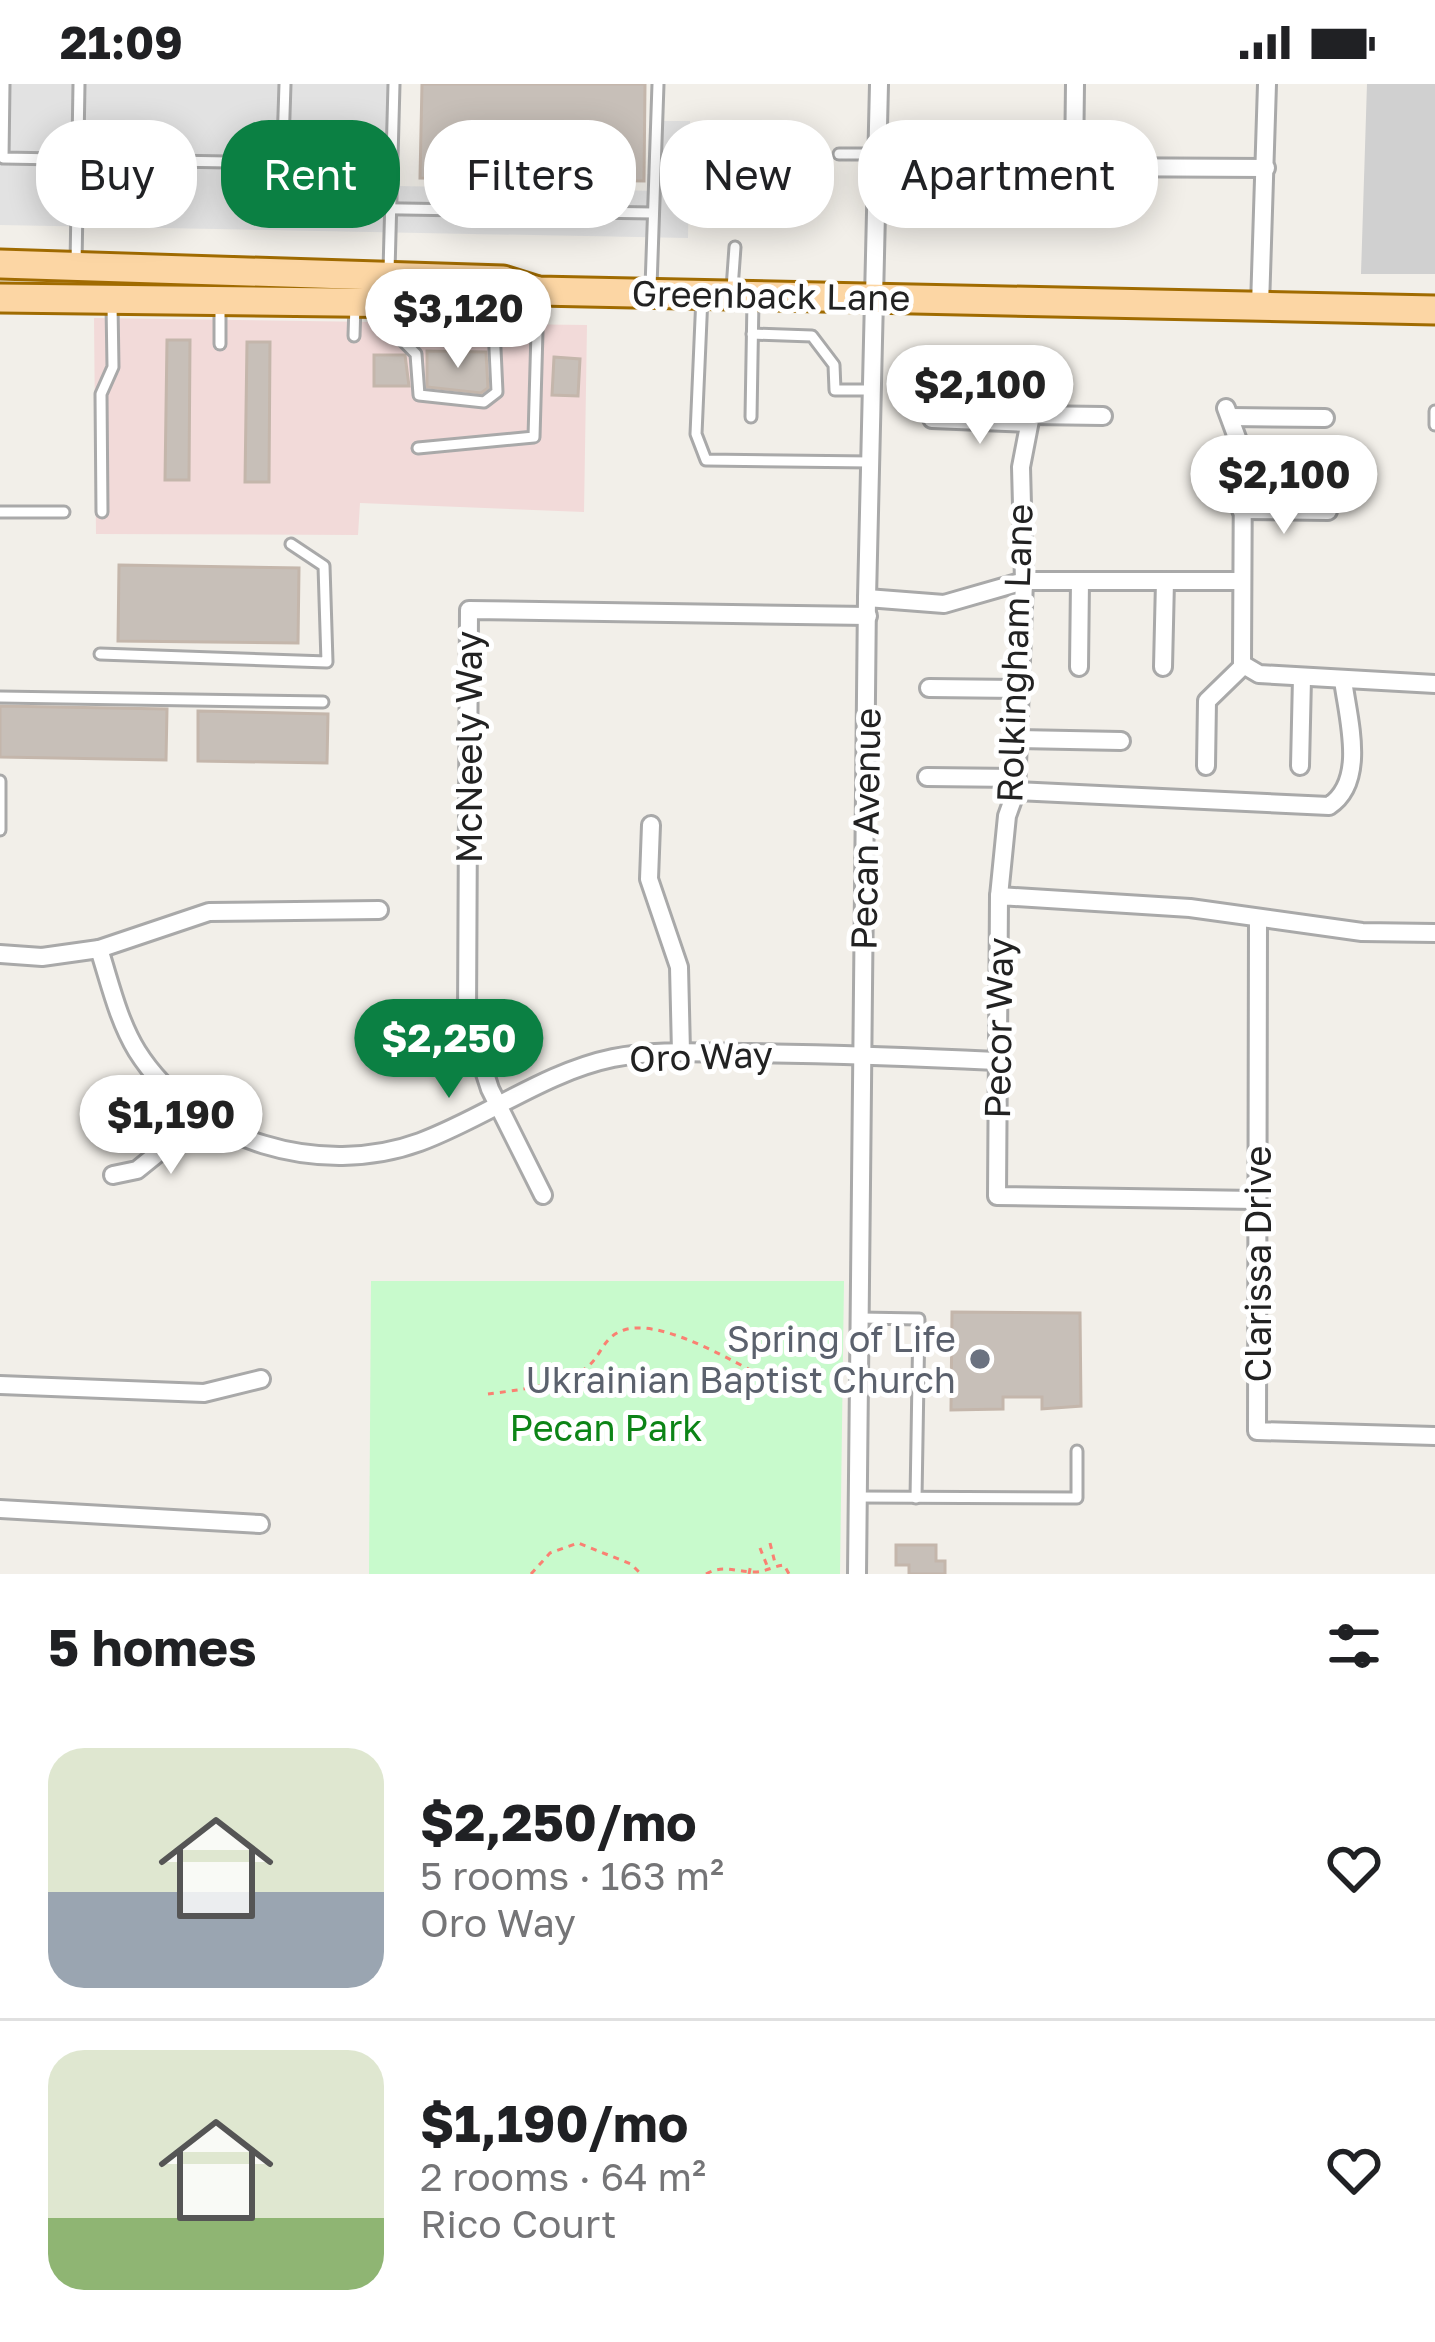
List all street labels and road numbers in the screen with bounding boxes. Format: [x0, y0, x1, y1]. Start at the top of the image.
street label: Greenback Lane [631, 271, 911, 319]
street label: Rolkingham Lane [987, 503, 1041, 803]
street label: McNeely Way [447, 631, 490, 863]
street label: Pecan Avenue [841, 708, 889, 950]
street label: Pecor Way [975, 937, 1021, 1119]
street label: Oro Way [628, 1032, 774, 1080]
street label: Clarissa Drive [1236, 1146, 1279, 1382]

